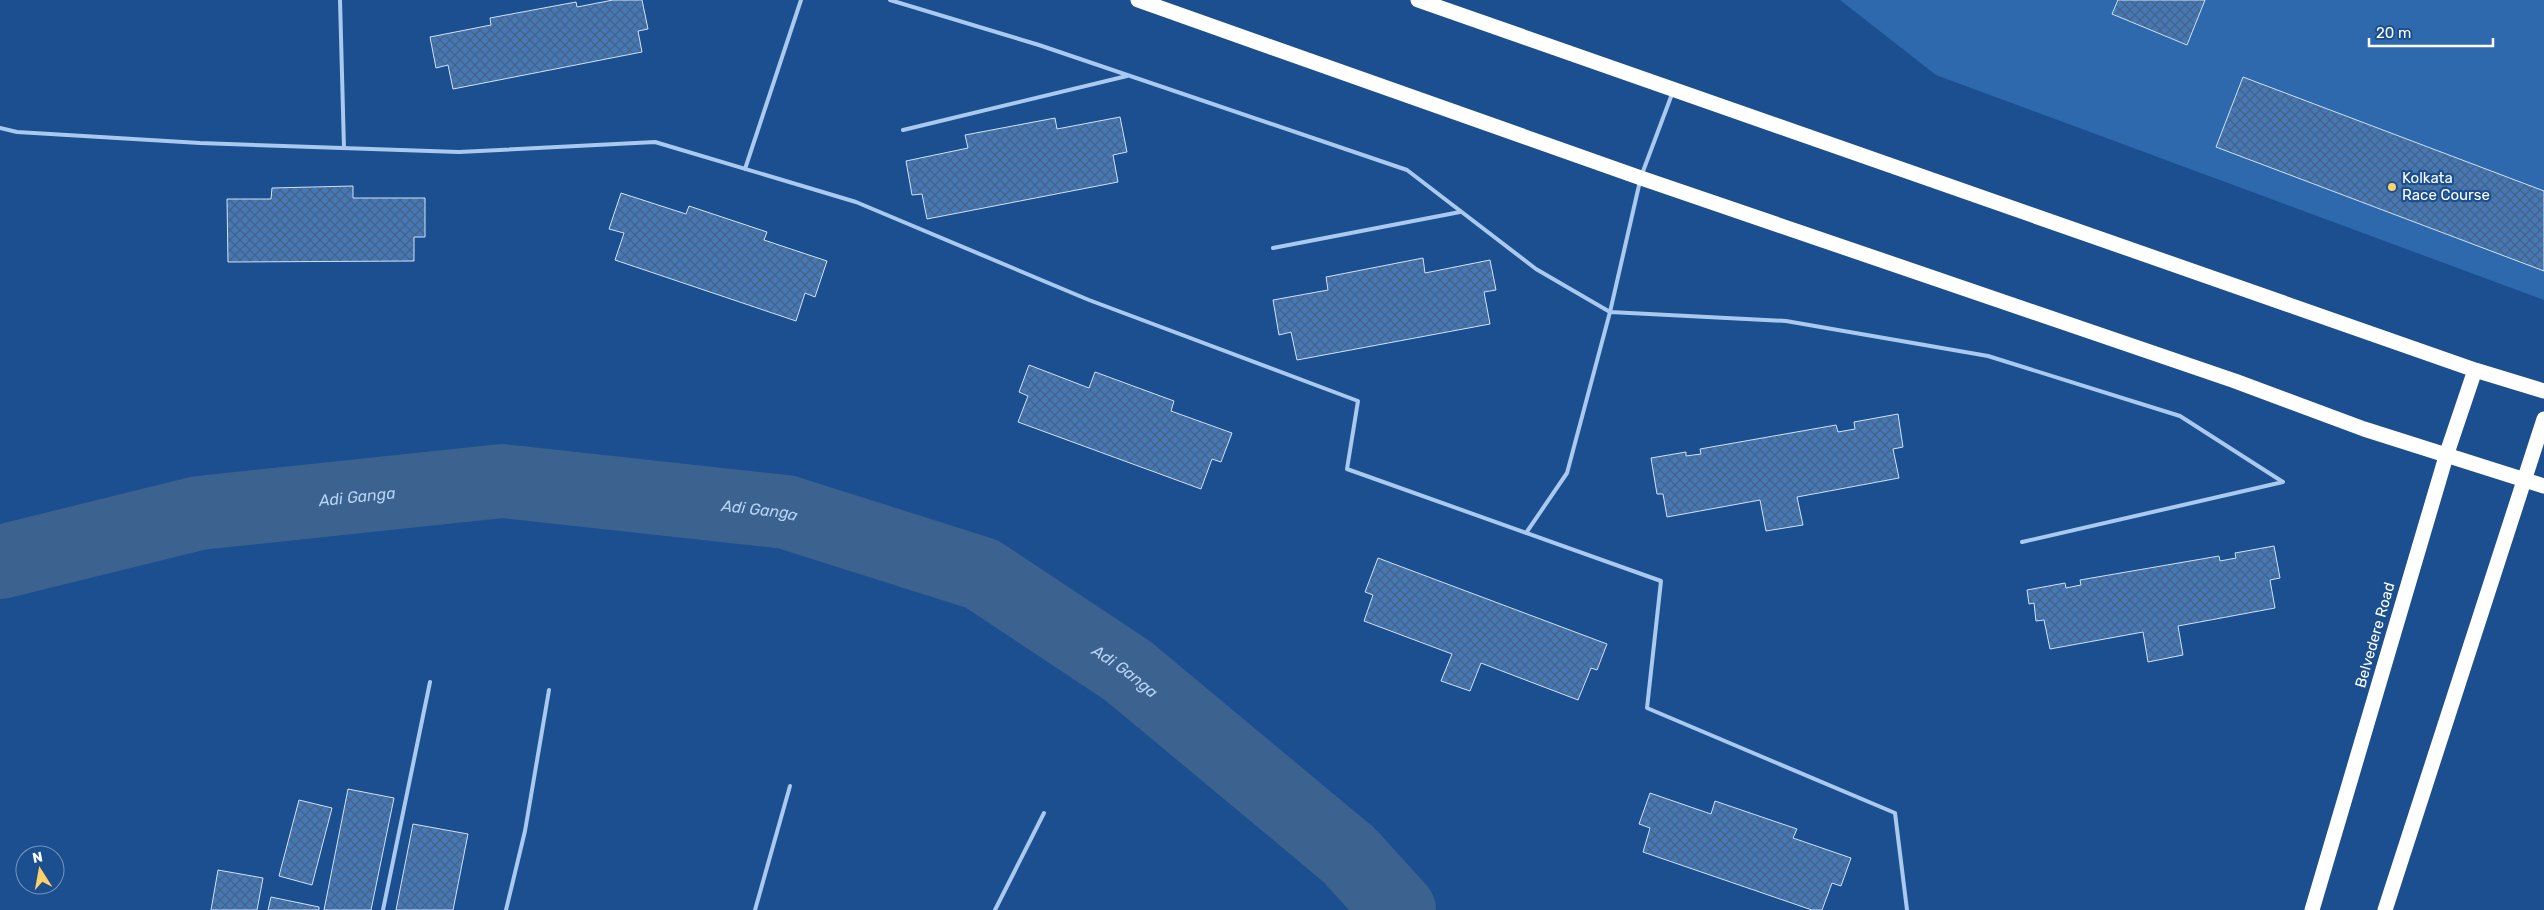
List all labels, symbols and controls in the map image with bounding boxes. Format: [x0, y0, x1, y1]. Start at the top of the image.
scale bar [2369, 15, 2493, 47]
text: 20 m [2376, 24, 2411, 42]
place label: Kolkata Race Course [2402, 169, 2490, 204]
marker: Kolkata Race Course [2386, 181, 2398, 193]
water label: Adi Ganga [317, 483, 396, 510]
water label: Adi Ganga [720, 496, 800, 525]
street label: Belvedere Road [2351, 580, 2399, 690]
water label: Adi Ganga [1088, 640, 1162, 702]
north arrow [15, 845, 65, 895]
text: N [31, 848, 44, 867]

